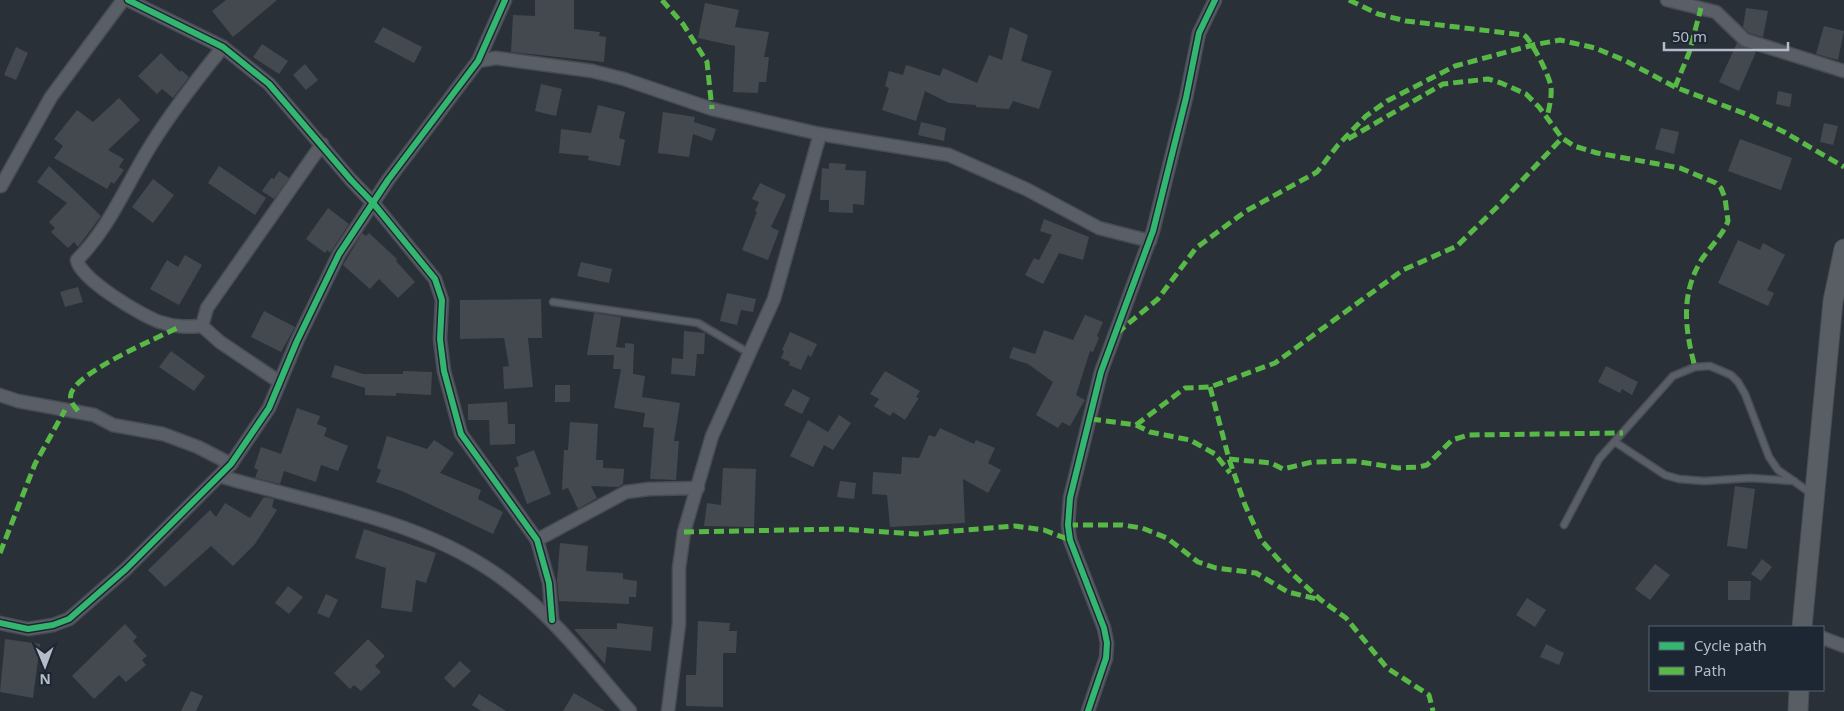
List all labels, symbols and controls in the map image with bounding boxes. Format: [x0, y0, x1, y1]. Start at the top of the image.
scale bar [1664, 20, 1788, 52]
text: 50 m [1672, 26, 1707, 46]
legend [1649, 626, 1824, 691]
text: Cycle path [1694, 635, 1767, 655]
north arrow [20, 641, 70, 691]
text: Path [1694, 660, 1726, 680]
text: N [39, 670, 51, 689]

